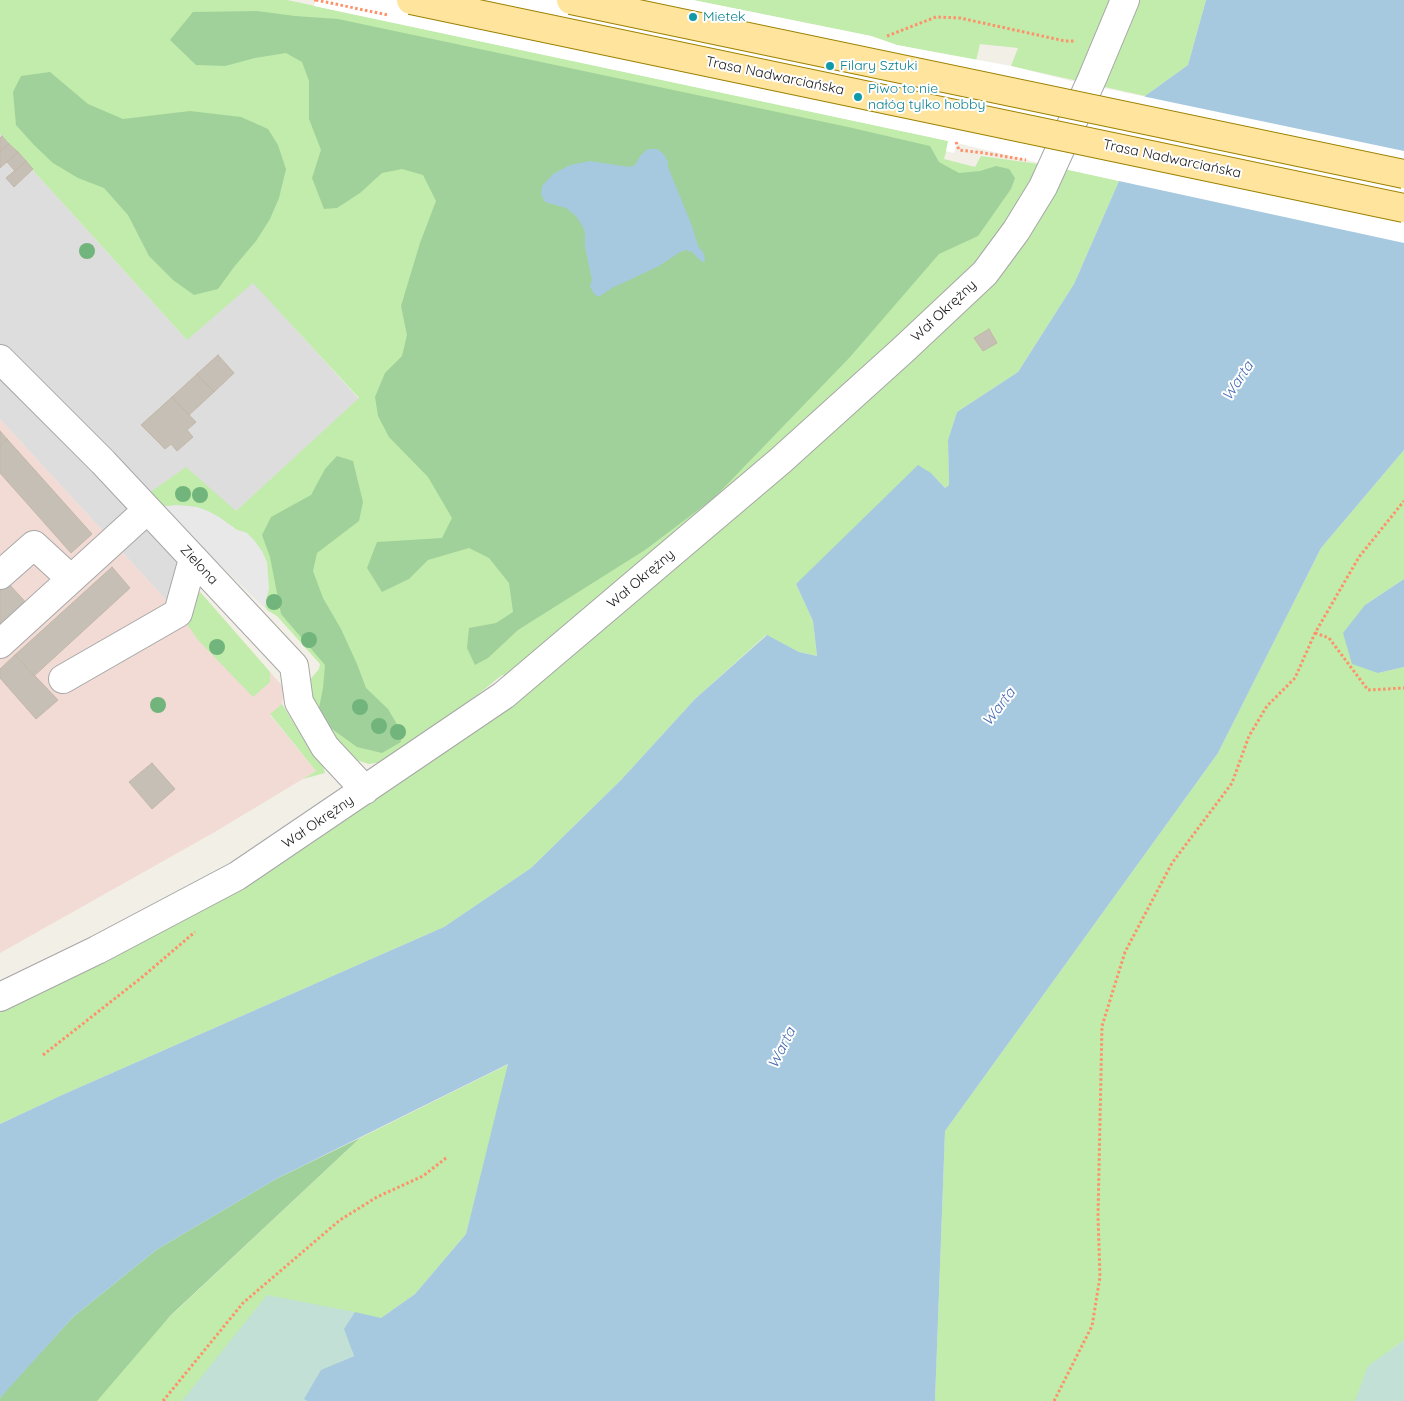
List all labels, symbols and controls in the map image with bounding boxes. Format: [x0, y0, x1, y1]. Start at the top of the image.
place label: Mietek [703, 9, 746, 25]
marker: Mietek [687, 11, 699, 23]
street label: Trasa Nadwarciańska [704, 53, 846, 99]
place label: Filary Sztuki [840, 58, 918, 74]
marker: Filary Sztuki [824, 60, 836, 72]
place label: Piwo to nie nałóg tylko hobby [868, 81, 986, 114]
marker: Piwo to nie nałóg tylko hobby [852, 91, 864, 103]
street label: Trasa Nadwarciańska [1101, 136, 1243, 182]
street label: Wał Okrężny [908, 277, 980, 345]
water label: Warta [1219, 358, 1257, 404]
street label: Zielona [176, 542, 222, 588]
street label: Wał Okrężny [604, 546, 678, 612]
water label: Warta [979, 684, 1019, 730]
street label: Wał Okrężny [279, 792, 357, 852]
water label: Warta [764, 1025, 800, 1071]

